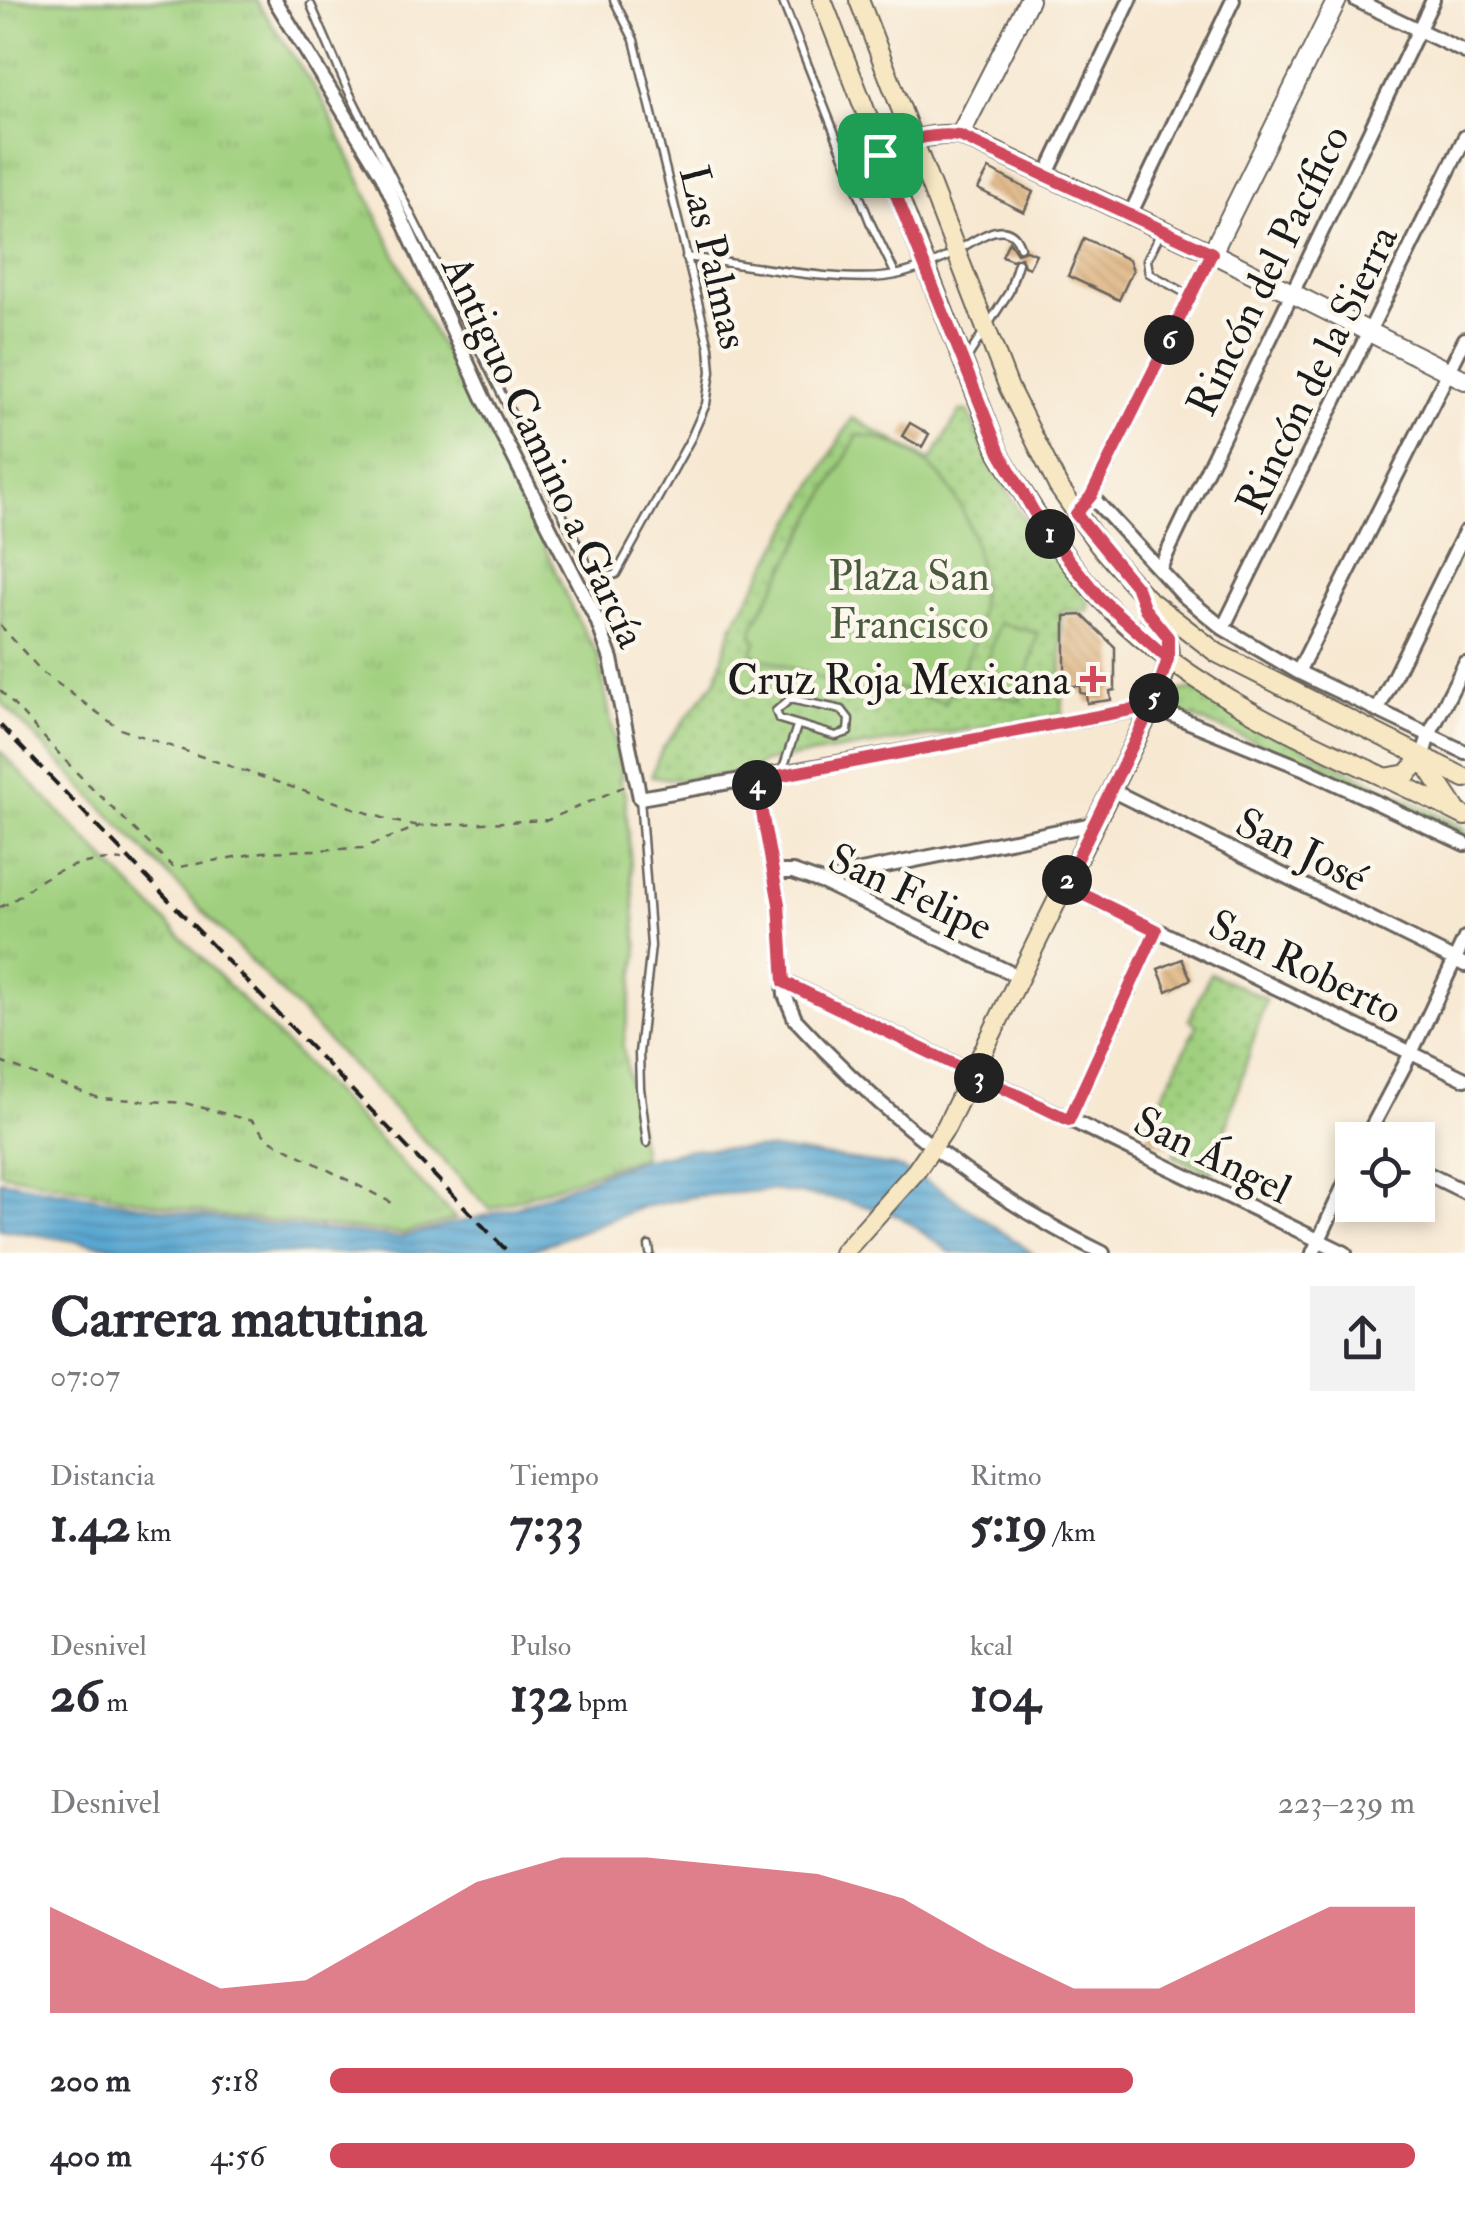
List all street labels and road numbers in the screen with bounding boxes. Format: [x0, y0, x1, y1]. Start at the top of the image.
street label: Rincón del Pacífico [1176, 117, 1362, 425]
street label: Las Palmas [667, 161, 759, 354]
street label: Rincón de la Sierra [1225, 216, 1410, 523]
street label: Antiguo Camino a García [429, 247, 657, 657]
street label: San José [1227, 797, 1376, 905]
street label: San Felipe [820, 832, 1000, 953]
street label: San Roberto [1200, 899, 1410, 1037]
street label: San Ángel [1125, 1094, 1300, 1216]

